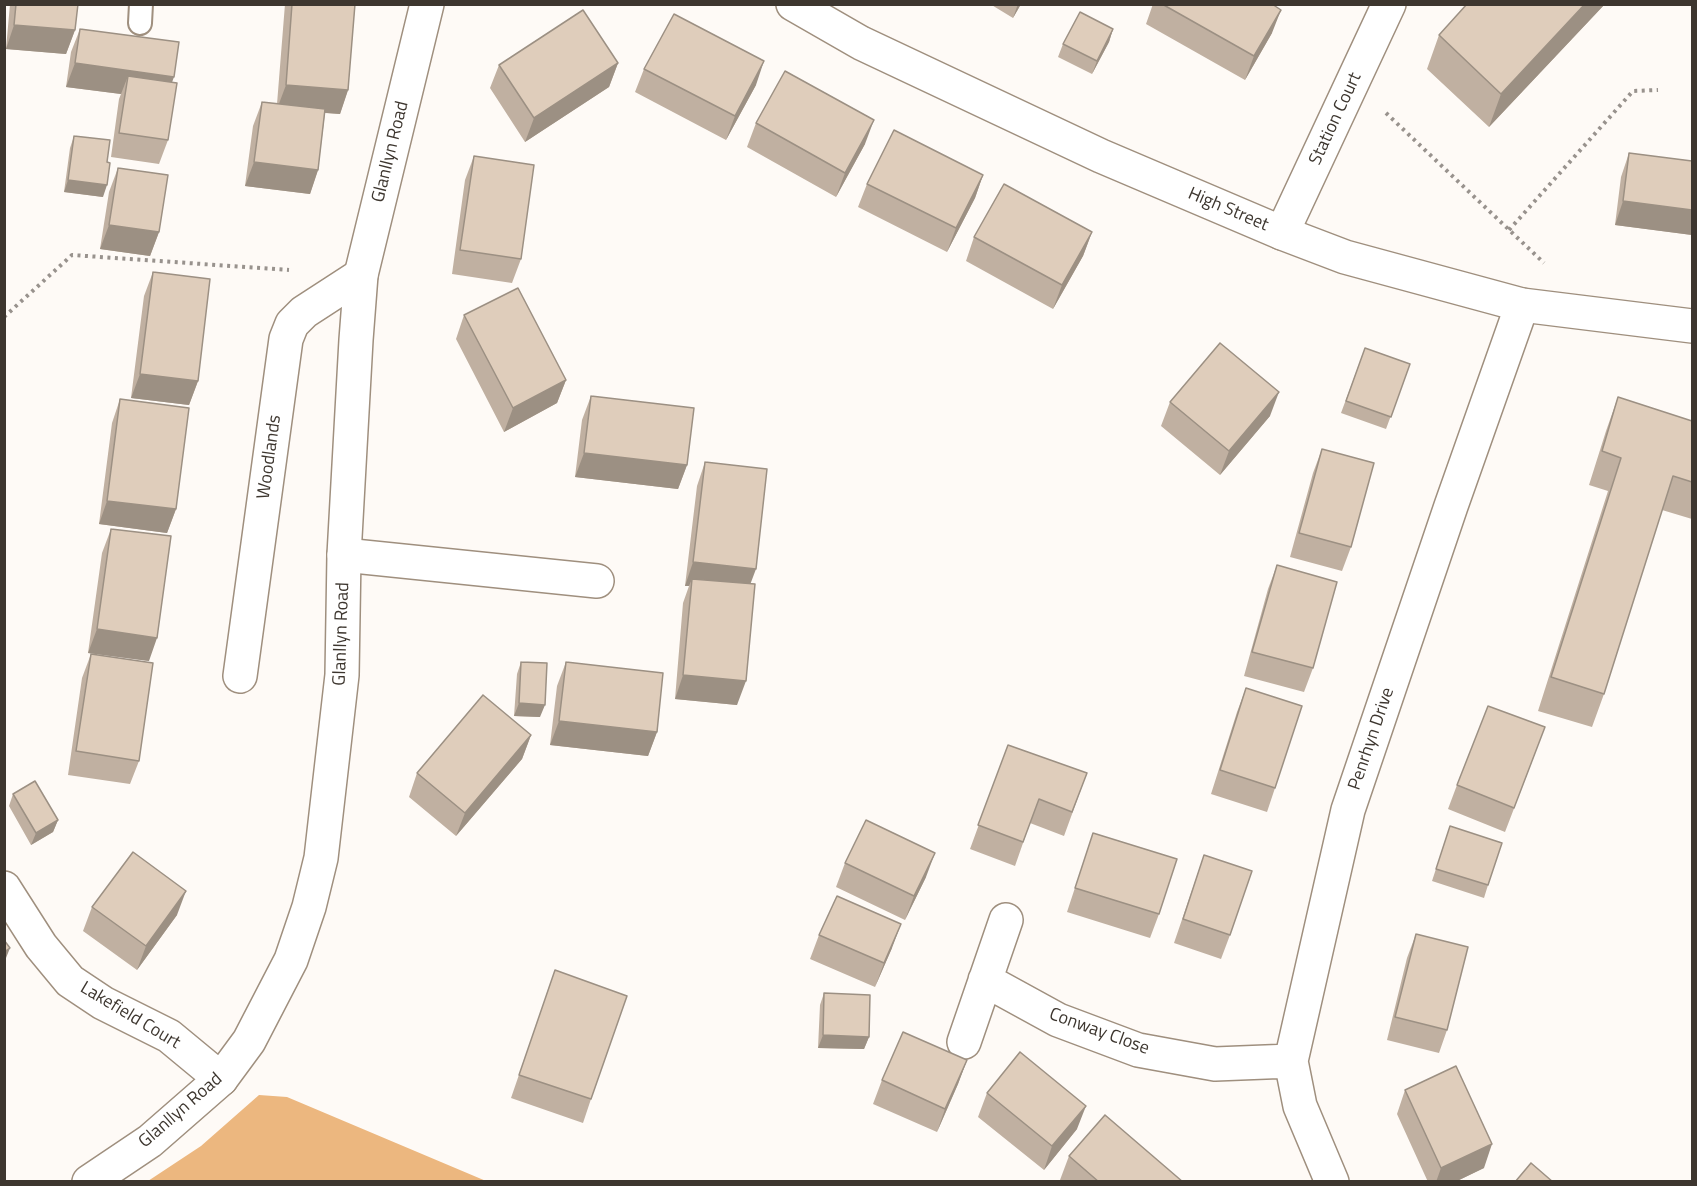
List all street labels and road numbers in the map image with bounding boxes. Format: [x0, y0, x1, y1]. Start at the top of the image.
street label: Station Court [1305, 69, 1367, 169]
street label: Glanllyn Road [368, 99, 414, 205]
street label: High Street [1184, 183, 1272, 237]
street label: Woodlands [253, 413, 287, 501]
street label: Glanllyn Road [329, 582, 355, 686]
street label: Penrhyn Drive [1344, 685, 1400, 793]
street label: Lakefield Court [76, 978, 184, 1054]
street label: Conway Close [1046, 1004, 1152, 1060]
street label: Glanllyn Road [135, 1069, 227, 1153]

